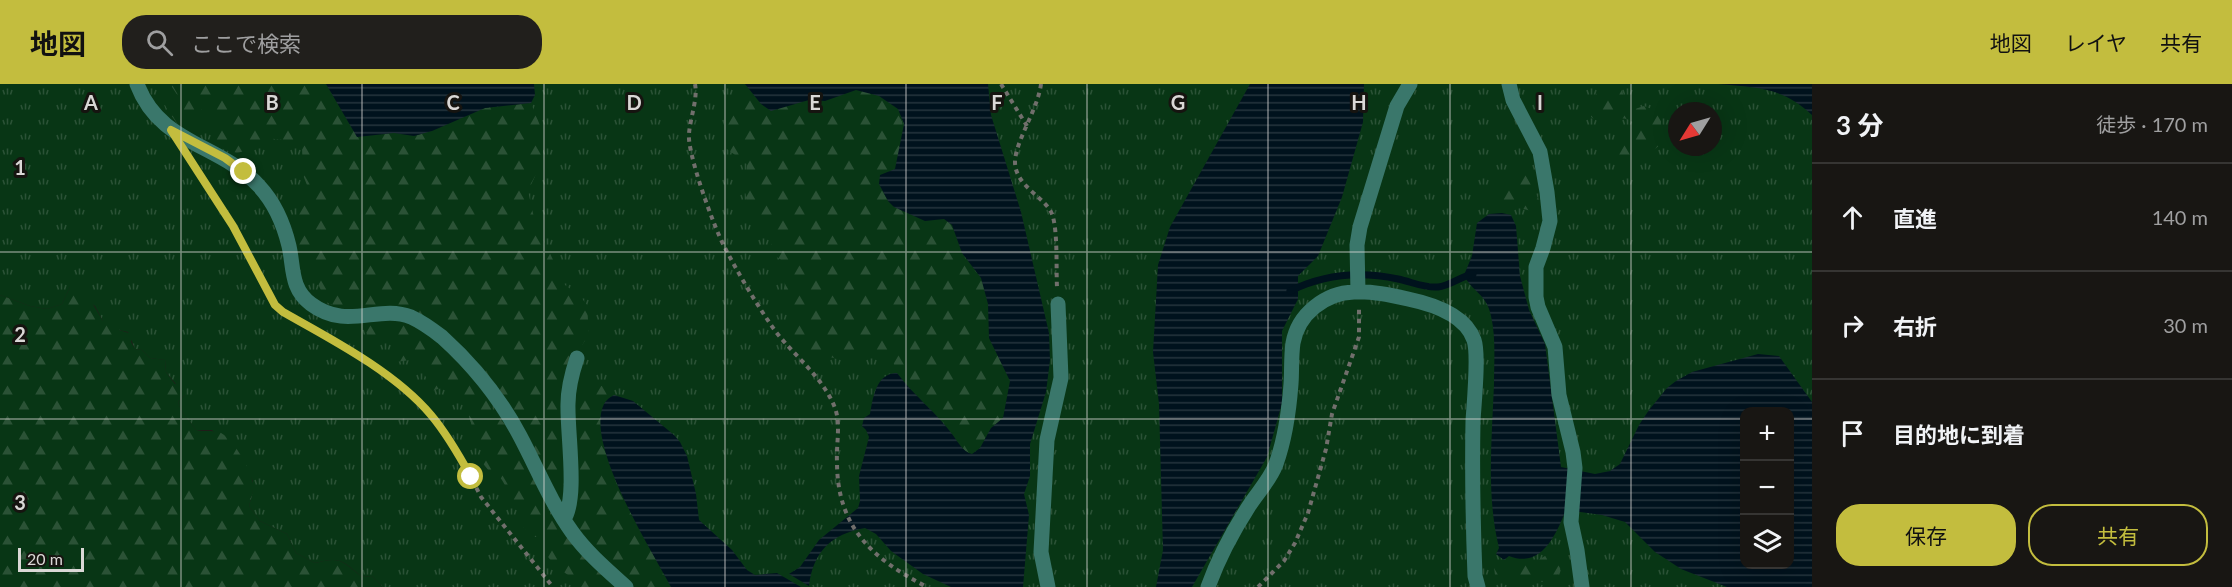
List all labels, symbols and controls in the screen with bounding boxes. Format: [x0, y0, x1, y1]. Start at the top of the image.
search box [122, 15, 542, 69]
text: 地図 [30, 26, 86, 60]
icon: search [143, 26, 176, 59]
text: ここで検索 [191, 30, 301, 57]
text: 地図 [1990, 30, 2032, 55]
text: レイヤ [2065, 30, 2127, 55]
text: 共有 [2160, 30, 2202, 55]
text: A [83, 90, 98, 114]
text: B [265, 90, 279, 114]
text: C [446, 90, 460, 114]
text: D [626, 90, 642, 114]
text: E [809, 90, 821, 114]
text: F [991, 90, 1003, 114]
text: G [1171, 90, 1185, 114]
text: H [1351, 90, 1367, 114]
text: I [1537, 90, 1543, 114]
north arrow [1668, 102, 1722, 156]
text: 3 分 [1836, 109, 1883, 141]
text: 徒歩 · 170 m [2096, 112, 2208, 136]
text: 1 [14, 155, 26, 179]
route end [230, 158, 256, 184]
icon: ahead [1836, 201, 1869, 234]
text: 直進 [1893, 205, 1937, 232]
text: 140 m [2152, 205, 2208, 229]
icon: right [1836, 309, 1869, 342]
text: 右折 [1893, 313, 1937, 340]
text: 30 m [2163, 313, 2208, 337]
text: 2 [14, 322, 26, 346]
map controls [1740, 407, 1794, 569]
button: + [1740, 407, 1794, 461]
icon: arrive [1836, 417, 1869, 450]
text: 目的地に到着 [1893, 421, 2025, 448]
button: − [1740, 461, 1794, 515]
route start [457, 463, 483, 489]
text: 3 [14, 490, 26, 514]
button: 保存 [1836, 504, 2016, 566]
button: 共有 [2028, 504, 2208, 566]
button: layers [1740, 515, 1794, 569]
scale bar [18, 545, 84, 572]
text: 20 m [27, 549, 63, 568]

